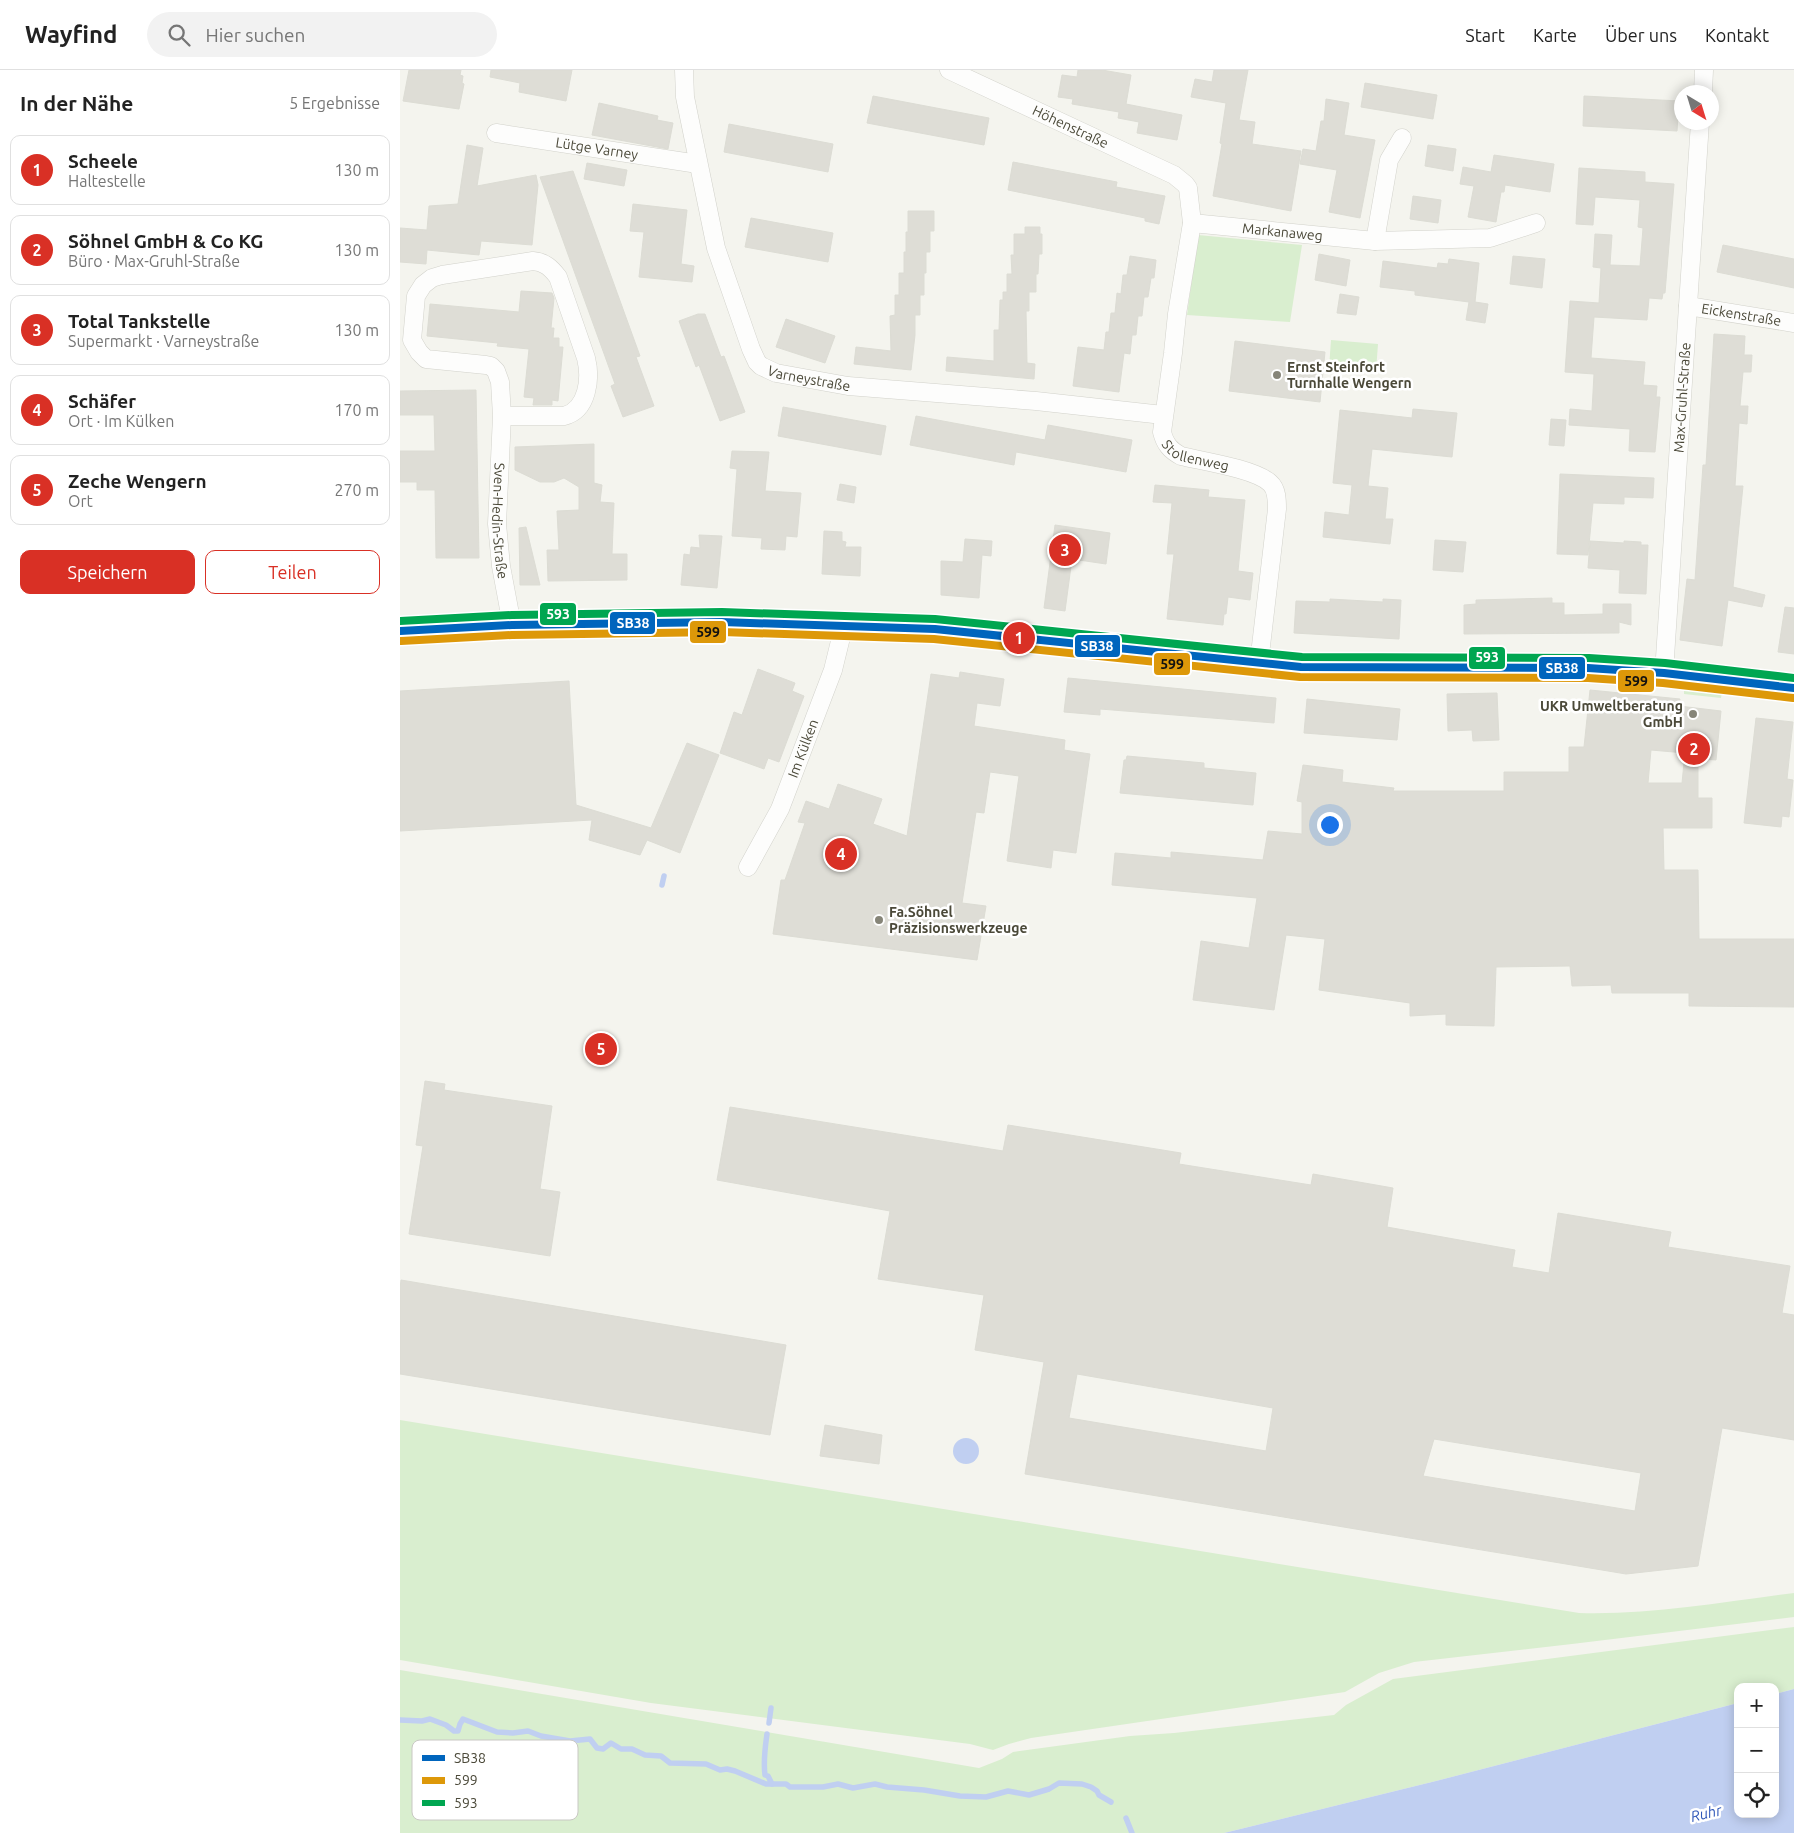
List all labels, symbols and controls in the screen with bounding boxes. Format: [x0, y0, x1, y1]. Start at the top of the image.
search box [147, 12, 497, 57]
text: Wayfind [25, 21, 117, 48]
icon: search [165, 21, 193, 49]
text: Hier suchen [205, 24, 305, 46]
text: Start [1465, 25, 1505, 45]
text: Karte [1533, 25, 1577, 45]
text: Über uns [1605, 25, 1677, 45]
text: Kontakt [1705, 25, 1769, 45]
north arrow [1674, 85, 1719, 130]
text: In der Nähe [20, 91, 133, 115]
text: 5 Ergebnisse [289, 94, 380, 112]
street label: Höhenstraße [1030, 102, 1111, 151]
street label: Lütge Varney [554, 134, 639, 163]
text: Scheele [68, 150, 138, 172]
text: 1 [32, 161, 42, 179]
text: 130 m [334, 161, 379, 179]
text: Haltestelle [68, 172, 146, 190]
street label: Markanaweg [1242, 220, 1324, 244]
text: Söhnel GmbH & Co KG [68, 230, 263, 252]
text: 2 [32, 241, 42, 259]
text: 130 m [334, 241, 379, 259]
text: Büro · Max-Gruhl-Straße [68, 252, 240, 270]
street label: Eickenstraße [1700, 300, 1782, 329]
text: Total Tankstelle [68, 310, 211, 332]
text: 3 [32, 321, 42, 339]
text: 130 m [334, 321, 379, 339]
text: Supermarkt · Varneystraße [68, 332, 259, 350]
street label: Max-Gruhl-Straße [1670, 342, 1694, 453]
place label: Ernst Steinfort Turnhalle Wengern [1287, 359, 1412, 391]
street label: Varneystraße [765, 362, 852, 394]
marker: Ernst Steinfort Turnhalle Wengern [1271, 369, 1283, 381]
text: Schäfer [68, 390, 136, 412]
text: 4 [32, 401, 42, 419]
text: 170 m [334, 401, 379, 419]
text: Ort · Im Külken [68, 412, 174, 430]
street label: Stollenweg [1158, 437, 1230, 474]
street label: Sven-Hedin-Straße [489, 462, 511, 580]
text: Zeche Wengern [68, 470, 207, 492]
text: 5 [32, 481, 42, 499]
text: 270 m [334, 481, 379, 499]
text: Ort [68, 492, 93, 510]
pin: 3 [1049, 531, 1081, 569]
button: Speichern [20, 550, 195, 594]
button: Teilen [205, 550, 380, 594]
line badge: 593 [539, 602, 577, 626]
text: 593 [546, 606, 570, 622]
line badge: SB38 [609, 611, 656, 635]
text: SB38 [616, 615, 650, 631]
pin: 1 [1003, 619, 1035, 657]
line badge: 599 [689, 620, 727, 644]
text: 599 [696, 624, 720, 640]
line badge: SB38 [1074, 634, 1121, 658]
text: SB38 [1080, 638, 1114, 654]
line badge: 593 [1468, 646, 1506, 670]
text: 593 [1475, 649, 1499, 665]
line badge: 599 [1153, 652, 1191, 676]
text: 599 [1160, 656, 1184, 672]
line badge: SB38 [1538, 656, 1586, 680]
text: SB38 [1545, 660, 1579, 676]
line badge: 599 [1617, 669, 1655, 693]
text: 599 [1624, 673, 1648, 689]
place label: UKR Umweltberatung GmbH [1540, 698, 1683, 730]
marker: UKR Umweltberatung GmbH [1687, 708, 1699, 720]
street label: Im Külken [785, 717, 822, 780]
pin: 2 [1678, 730, 1710, 768]
your location [1317, 812, 1343, 838]
pin: 4 [825, 835, 857, 873]
place label: Fa.Söhnel Präzisionswerkzeuge [889, 904, 1027, 936]
marker: Fa.Söhnel Präzisionswerkzeuge [873, 914, 885, 926]
pin: 5 [585, 1030, 617, 1068]
map controls [1734, 1683, 1779, 1818]
button: + [1734, 1683, 1779, 1728]
button: − [1734, 1728, 1779, 1773]
legend [412, 1740, 578, 1820]
text: SB38 [454, 1750, 486, 1766]
text: 599 [454, 1772, 478, 1788]
button: locate [1734, 1773, 1779, 1818]
text: 593 [454, 1795, 478, 1811]
water label: Ruhr [1689, 1801, 1724, 1825]

